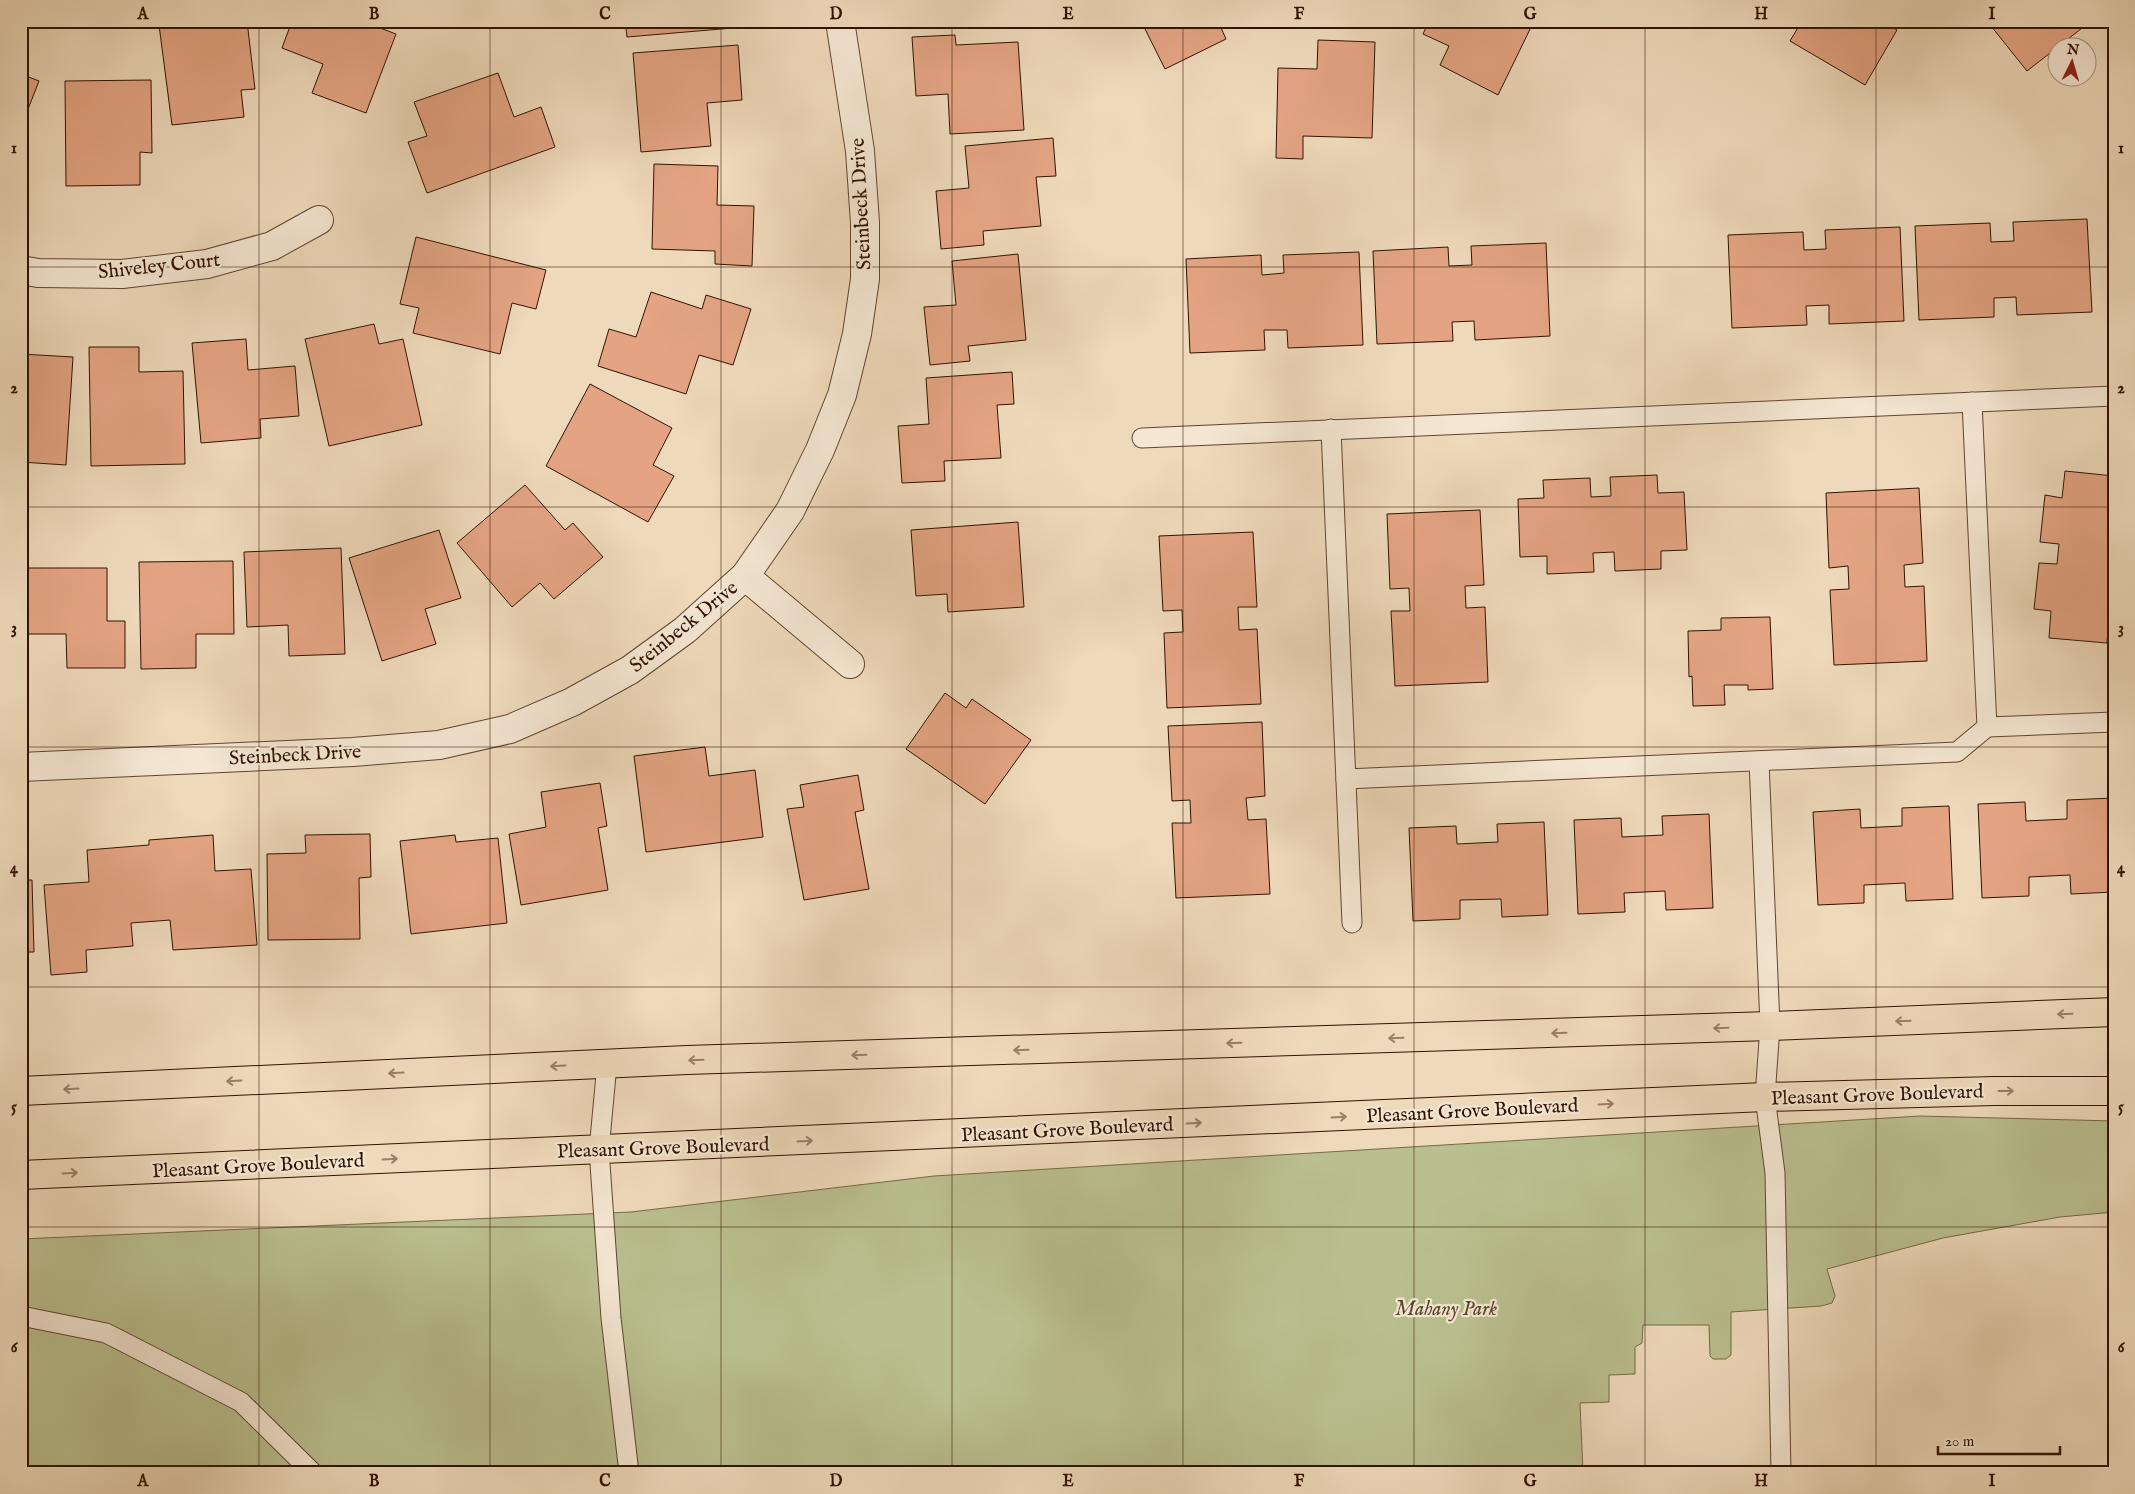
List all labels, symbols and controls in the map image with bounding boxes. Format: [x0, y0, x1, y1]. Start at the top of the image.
text: A [137, 5, 150, 25]
text: B [369, 5, 380, 25]
text: C [599, 5, 611, 25]
text: D [830, 5, 843, 25]
text: E [1062, 5, 1074, 25]
text: F [1294, 5, 1305, 25]
text: G [1524, 5, 1537, 25]
text: H [1754, 5, 1768, 25]
text: I [1989, 5, 1996, 25]
north arrow [2048, 38, 2098, 88]
text: N [2065, 40, 2080, 60]
street label: Steinbeck Drive [846, 137, 877, 271]
text: 1 [11, 139, 17, 159]
text: 1 [2118, 139, 2124, 159]
street label: Shiveley Court [97, 248, 221, 285]
text: 2 [10, 379, 18, 399]
text: 2 [2117, 379, 2125, 399]
street label: Steinbeck Drive [625, 576, 743, 679]
text: 3 [11, 619, 17, 639]
text: 3 [2118, 619, 2124, 639]
street label: Steinbeck Drive [228, 740, 362, 771]
text: 4 [10, 859, 19, 879]
text: 4 [2117, 859, 2126, 879]
one-way arrow [2057, 1009, 2073, 1018]
one-way arrow [1895, 1016, 1911, 1025]
one-way arrow [1713, 1023, 1730, 1033]
one-way arrow [1551, 1028, 1568, 1038]
one-way arrow [1389, 1033, 1405, 1043]
one-way arrow [1226, 1038, 1242, 1048]
one-way arrow [1014, 1045, 1030, 1054]
one-way arrow [851, 1050, 868, 1060]
one-way arrow [689, 1055, 705, 1065]
one-way arrow [551, 1061, 567, 1071]
one-way arrow [388, 1069, 404, 1078]
one-way arrow [226, 1076, 242, 1086]
street label: Pleasant Grove Boulevard [1770, 1079, 1984, 1112]
one-way arrow [64, 1084, 80, 1093]
one-way arrow [1998, 1086, 2014, 1096]
street label: Pleasant Grove Boulevard [1365, 1093, 1579, 1130]
text: 5 [11, 1098, 17, 1118]
text: 5 [2118, 1098, 2124, 1118]
one-way arrow [1598, 1100, 1614, 1109]
street label: Pleasant Grove Boulevard [960, 1112, 1174, 1149]
one-way arrow [1331, 1112, 1347, 1121]
one-way arrow [1186, 1119, 1202, 1128]
street label: Pleasant Grove Boulevard [556, 1132, 770, 1165]
one-way arrow [796, 1136, 812, 1145]
street label: Pleasant Grove Boulevard [151, 1148, 365, 1185]
one-way arrow [381, 1154, 397, 1163]
one-way arrow [62, 1168, 78, 1178]
park label: Mahany Park [1395, 1297, 1497, 1322]
text: 6 [11, 1338, 19, 1358]
text: 6 [2118, 1338, 2126, 1358]
scale bar [1938, 1424, 2060, 1456]
text: 20 m [1945, 1432, 1975, 1451]
text: A [137, 1472, 150, 1492]
text: B [369, 1472, 380, 1492]
text: C [599, 1472, 611, 1492]
text: D [830, 1472, 843, 1492]
text: E [1062, 1472, 1074, 1492]
text: F [1294, 1472, 1305, 1492]
text: G [1524, 1472, 1537, 1492]
text: H [1754, 1472, 1768, 1492]
text: I [1989, 1472, 1996, 1492]

